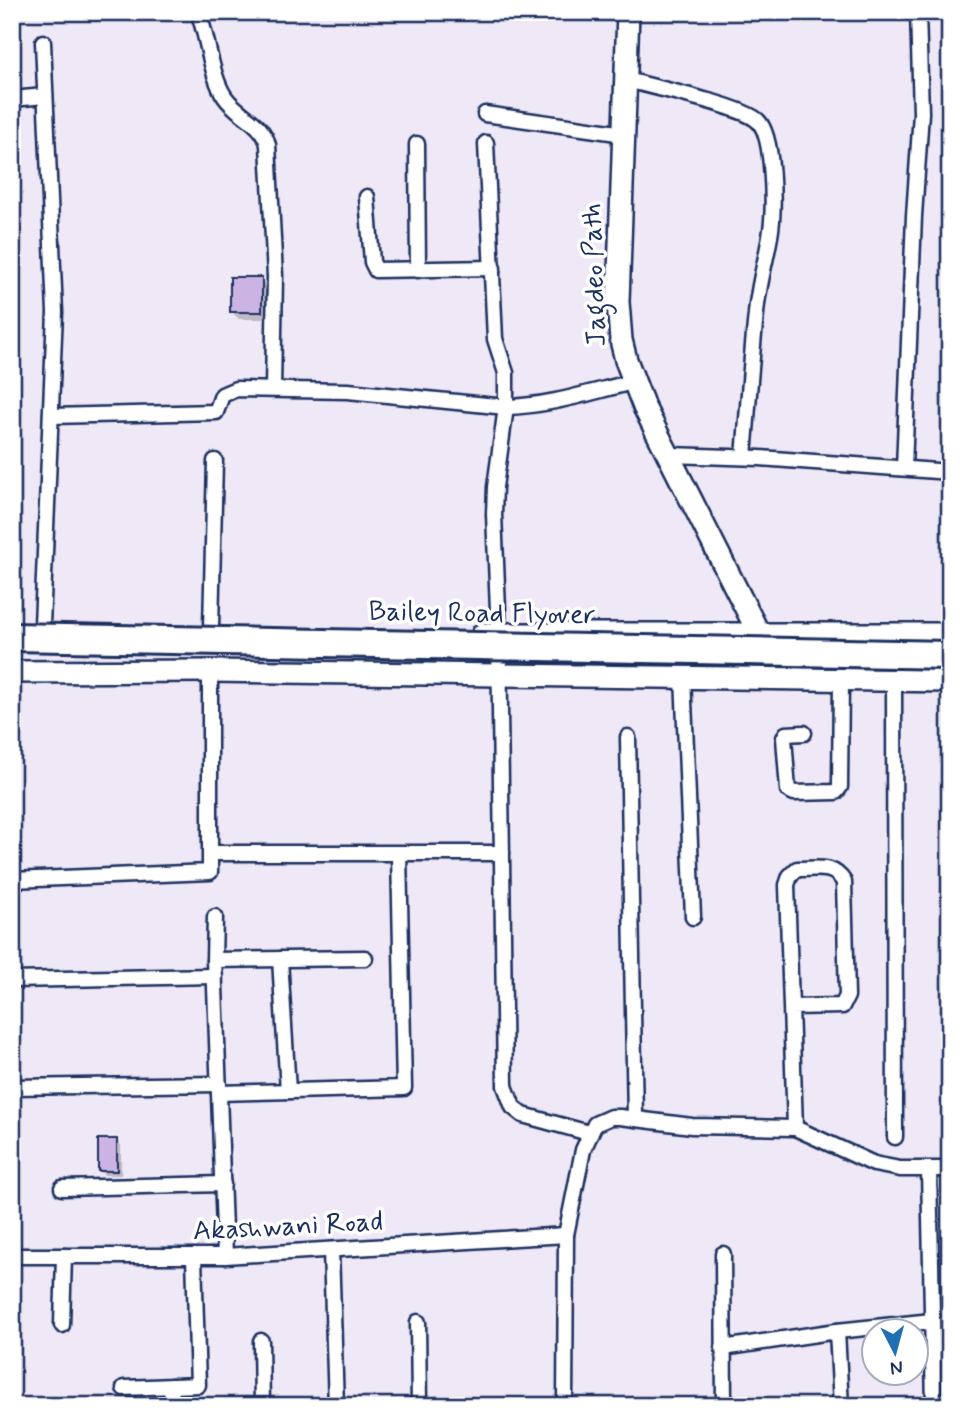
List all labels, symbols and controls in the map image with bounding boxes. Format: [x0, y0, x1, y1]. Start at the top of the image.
street label: Jagdeo Path [574, 203, 619, 347]
street label: Bailey Road Flyover [368, 594, 596, 634]
street label: Akashwani Road [192, 1204, 384, 1250]
north arrow [860, 1316, 930, 1386]
text: N [889, 1354, 904, 1381]

